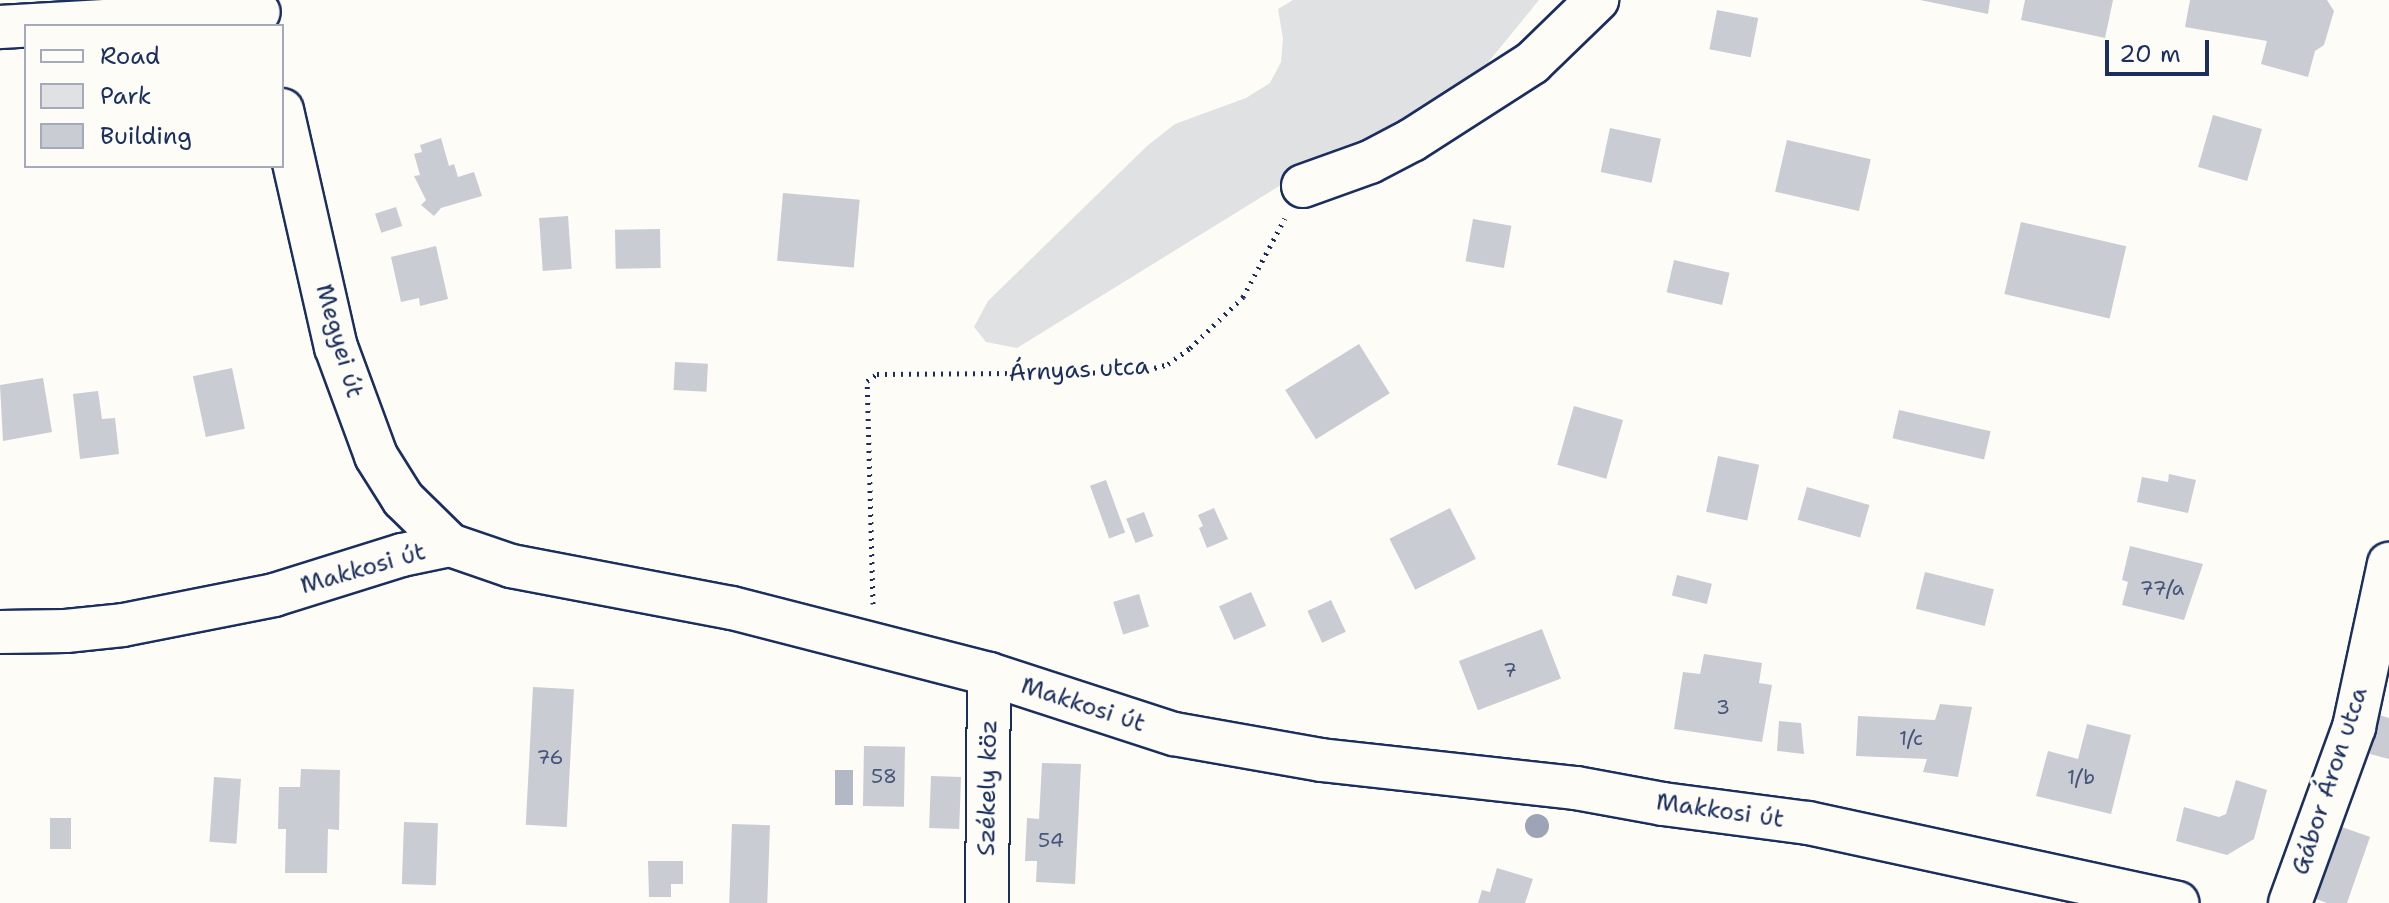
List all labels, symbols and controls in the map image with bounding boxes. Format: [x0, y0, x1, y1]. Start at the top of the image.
legend [24, 24, 284, 168]
scale bar [2109, 24, 2213, 74]
text: 20 m [2119, 38, 2181, 70]
text: Road [100, 40, 160, 72]
text: Park [100, 80, 152, 112]
text: Building [100, 120, 192, 152]
street label: Megyei út [309, 281, 369, 401]
street label: Árnyas utca [1008, 352, 1150, 388]
street label: Makkosi út [297, 537, 429, 601]
house number: 77/a [2140, 576, 2184, 600]
house number: 7 [1503, 658, 1517, 682]
street label: Makkosi út [1017, 671, 1149, 739]
street label: Gábor Áron utca [2286, 684, 2374, 878]
house number: 3 [1716, 695, 1730, 719]
street label: Székely köz [972, 720, 1004, 856]
house number: 1/c [1899, 726, 1923, 750]
house number: 76 [536, 745, 564, 769]
house number: 58 [871, 764, 897, 788]
house number: 1/b [2067, 765, 2095, 789]
street label: Makkosi út [1654, 788, 1786, 834]
house number: 54 [1038, 828, 1064, 852]

